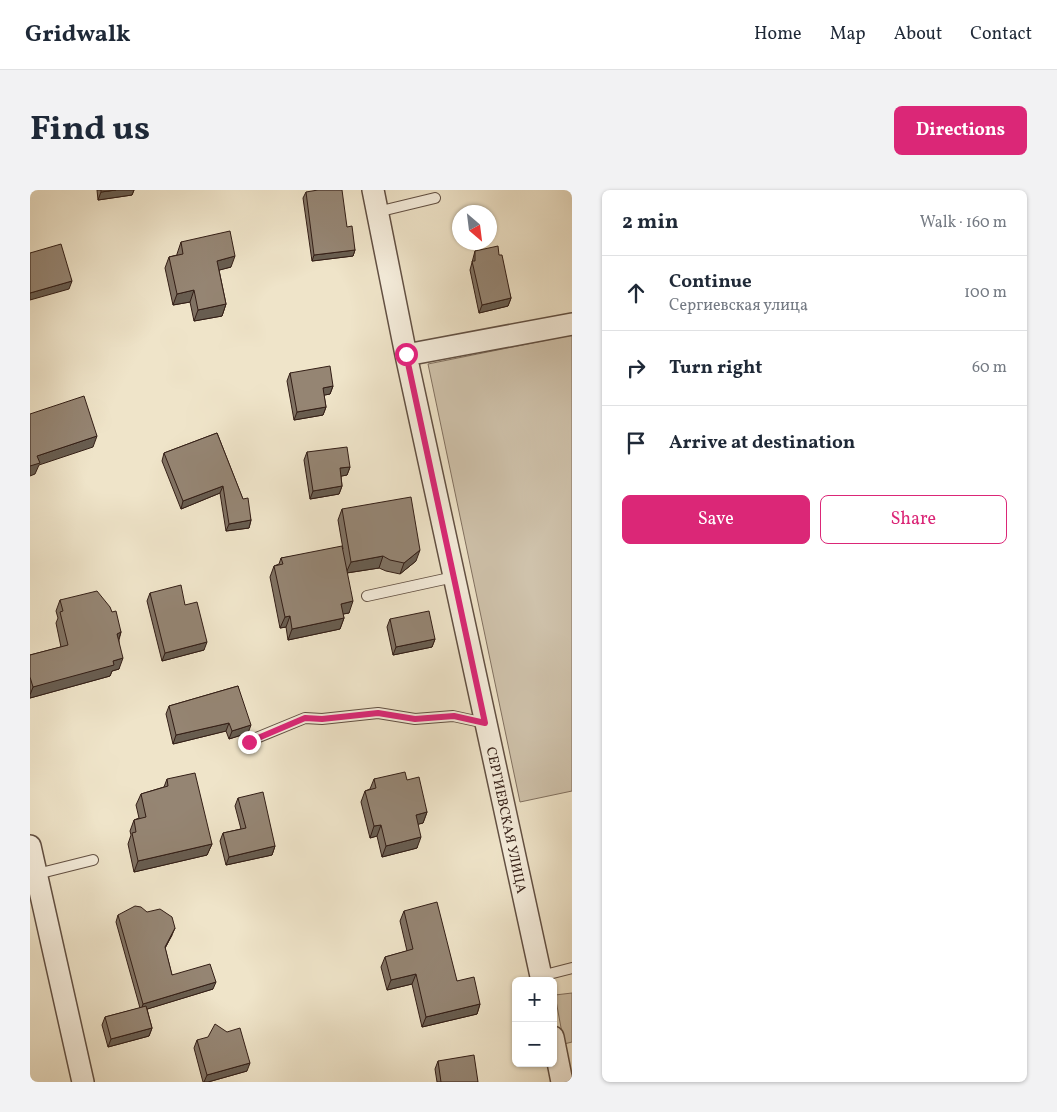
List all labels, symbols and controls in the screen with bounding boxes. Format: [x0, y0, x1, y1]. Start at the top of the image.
text: Gridwalk [25, 18, 131, 52]
text: Home [754, 22, 802, 47]
text: Map [830, 22, 866, 47]
text: About [894, 22, 942, 47]
text: Contact [970, 22, 1032, 47]
text: Find us [30, 106, 150, 154]
button: Directions [894, 106, 1027, 155]
north arrow [452, 205, 497, 250]
text: 2 min [622, 208, 679, 237]
text: Walk · 160 m [920, 212, 1007, 234]
text: Continue [669, 269, 752, 295]
icon: ahead [622, 279, 650, 307]
text: 100 m [964, 282, 1007, 304]
text: Сергиевская улица [669, 295, 808, 317]
route start [395, 343, 418, 366]
icon: right [622, 354, 650, 382]
text: Turn right [669, 355, 762, 381]
text: 60 m [972, 357, 1007, 379]
icon: arrive [622, 429, 650, 457]
text: Arrive at destination [669, 430, 855, 456]
button: Save [622, 495, 810, 544]
button: Share [820, 495, 1007, 544]
route end [238, 731, 261, 754]
street label: СЕРГИЕВСКАЯ УЛИЦА [481, 745, 530, 896]
map controls [512, 977, 557, 1067]
button: + [512, 977, 557, 1022]
button: − [512, 1022, 557, 1067]

